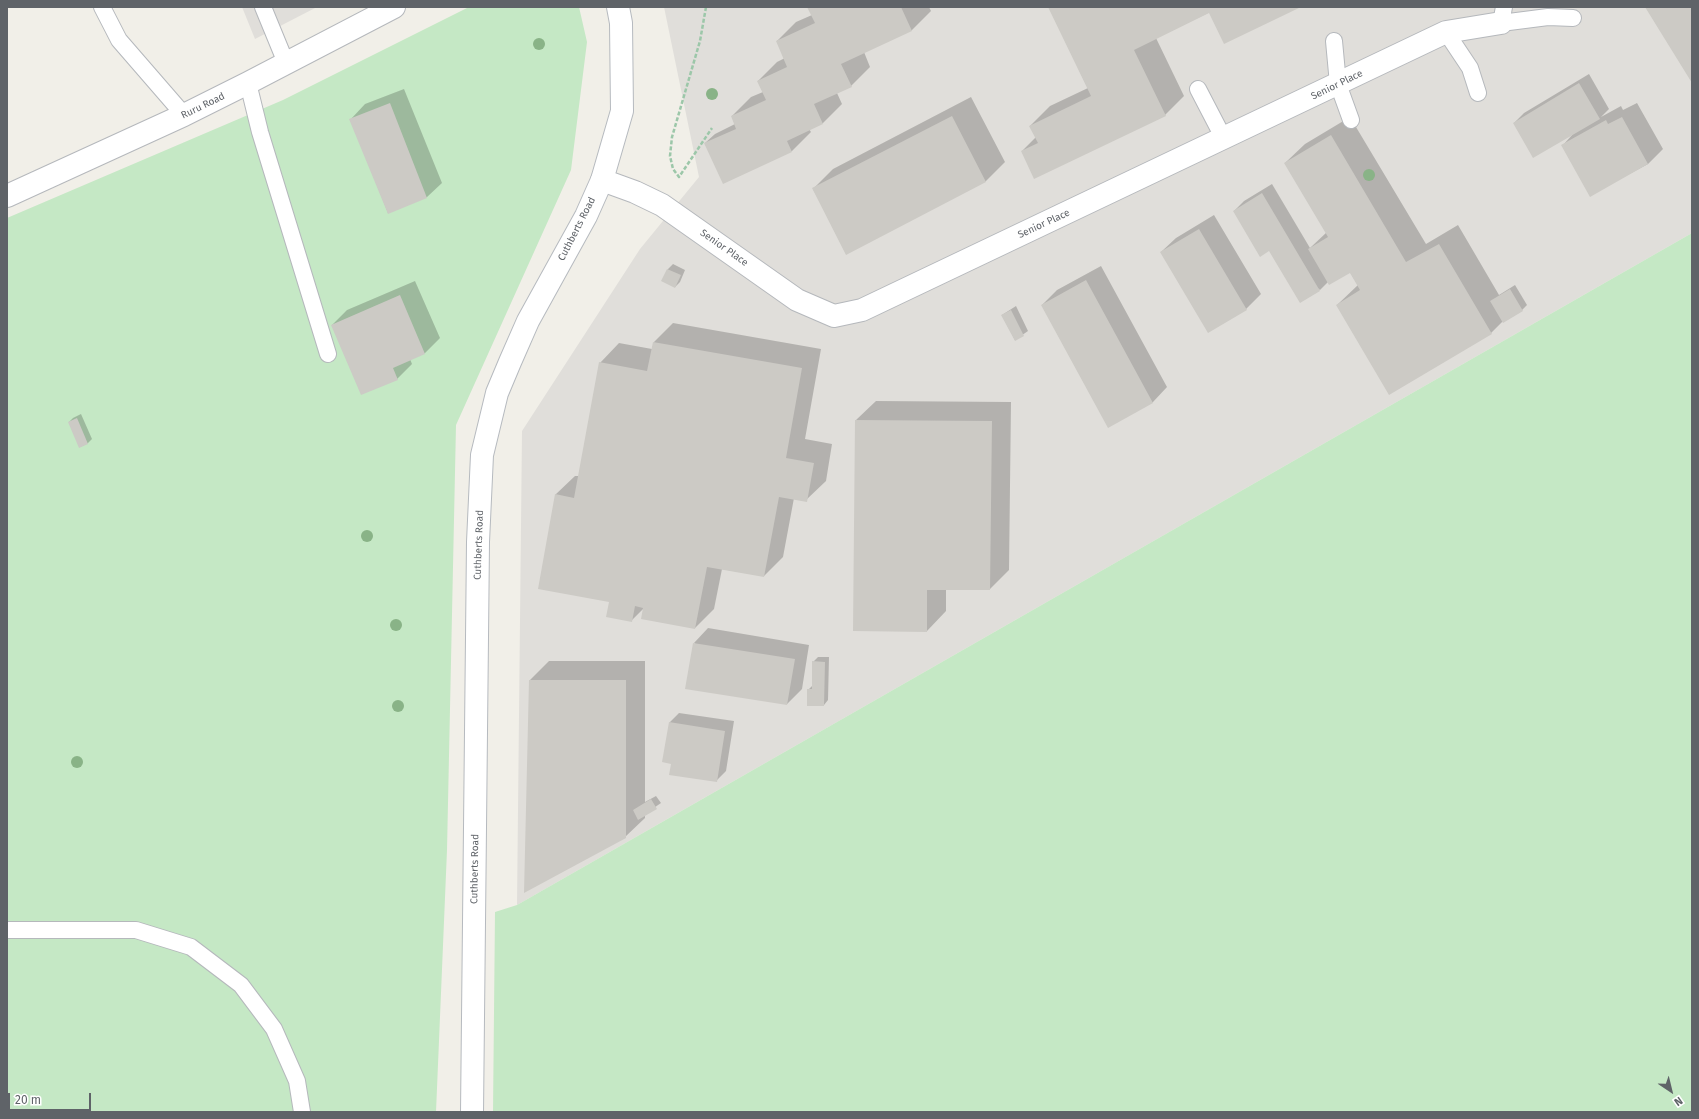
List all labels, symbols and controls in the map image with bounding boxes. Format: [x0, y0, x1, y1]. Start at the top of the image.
street label: Senior Place [1309, 67, 1365, 103]
street label: Ruru Road [179, 90, 227, 122]
street label: Cuthberts Road [556, 195, 598, 263]
street label: Senior Place [1016, 207, 1072, 241]
street label: Senior Place [698, 227, 750, 269]
street label: Cuthberts Road [472, 510, 486, 580]
street label: Cuthberts Road [468, 834, 482, 904]
north arrow [1651, 1071, 1691, 1111]
scale bar [10, 1085, 93, 1111]
text: 20 m [15, 1093, 41, 1107]
text: N [1671, 1094, 1685, 1109]

